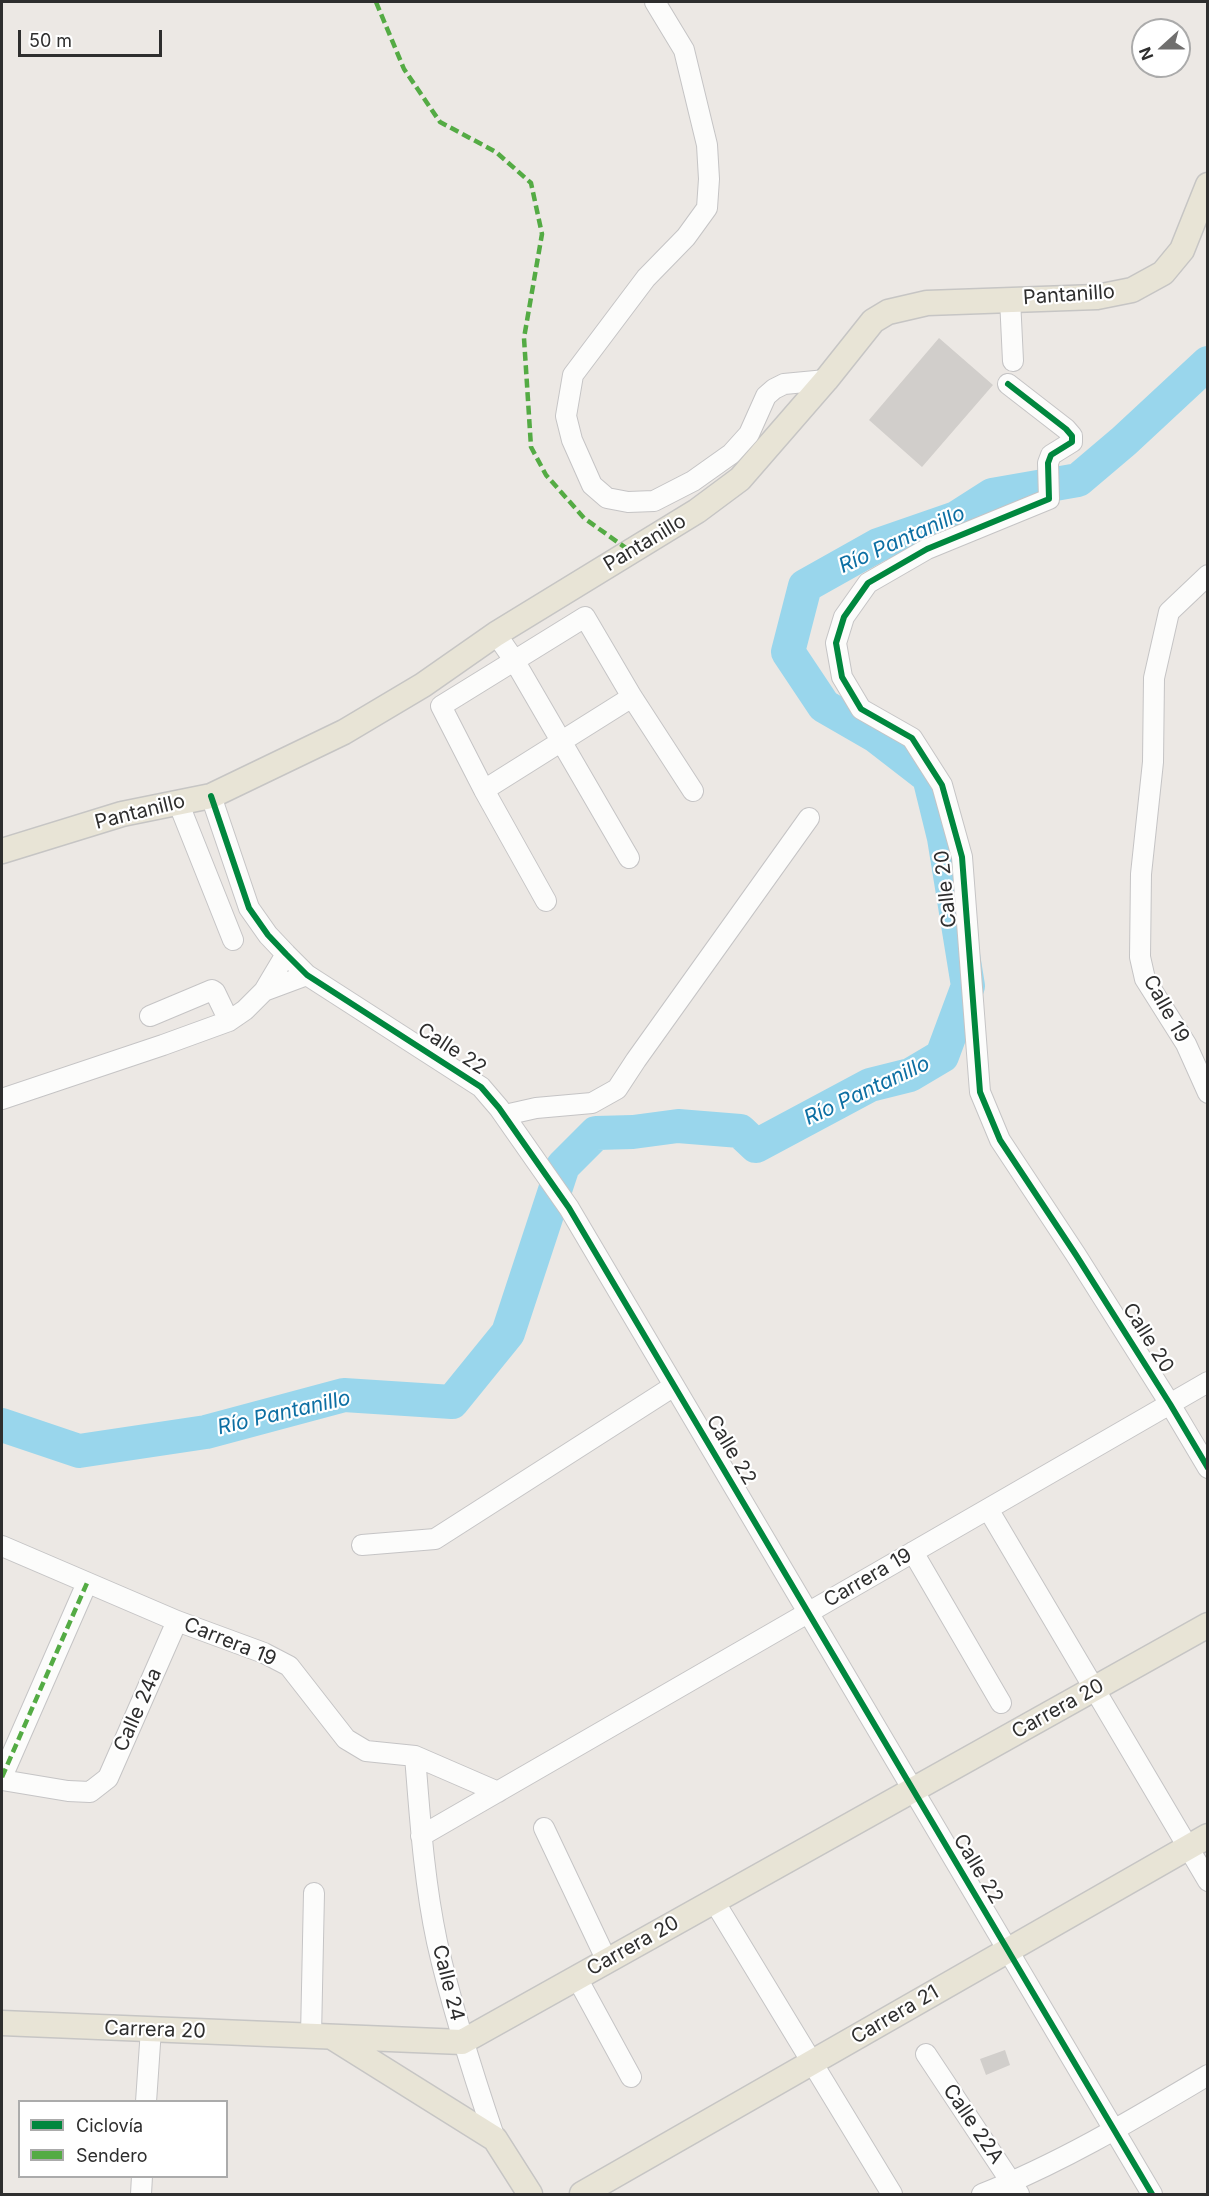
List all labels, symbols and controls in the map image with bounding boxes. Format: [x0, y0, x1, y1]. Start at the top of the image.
scale bar [21, 18, 165, 56]
north arrow [1131, 18, 1191, 78]
text: 50 m [29, 30, 72, 51]
text: N [1135, 44, 1158, 63]
street label: Pantanillo [1022, 280, 1116, 310]
water label: Río Pantanillo [835, 501, 969, 579]
street label: Pantanillo [599, 509, 691, 577]
street label: Pantanillo [92, 789, 188, 835]
street label: Calle 20 [930, 849, 962, 929]
street label: Calle 19 [1138, 971, 1194, 1047]
street label: Calle 22 [413, 1018, 491, 1080]
water label: Río Pantanillo [800, 1051, 934, 1131]
street label: Calle 20 [1117, 1299, 1179, 1377]
water label: Río Pantanillo [215, 1385, 353, 1441]
street label: Calle 22 [701, 1411, 761, 1489]
street label: Carrera 19 [820, 1543, 916, 1613]
street label: Carrera 19 [180, 1613, 280, 1671]
street label: Calle 24a [109, 1665, 167, 1755]
street label: Carrera 20 [1008, 1674, 1108, 1744]
street label: Calle 22 [948, 1830, 1008, 1908]
street label: Carrera 20 [583, 1911, 683, 1981]
street label: Calle 24 [427, 1942, 469, 2024]
street label: Carrera 21 [847, 1980, 943, 2050]
street label: Carrera 20 [104, 2016, 206, 2044]
street label: Calle 22A [938, 2080, 1008, 2168]
legend [18, 2100, 228, 2178]
text: Ciclovía [76, 2115, 143, 2136]
text: Sendero [76, 2145, 147, 2166]

